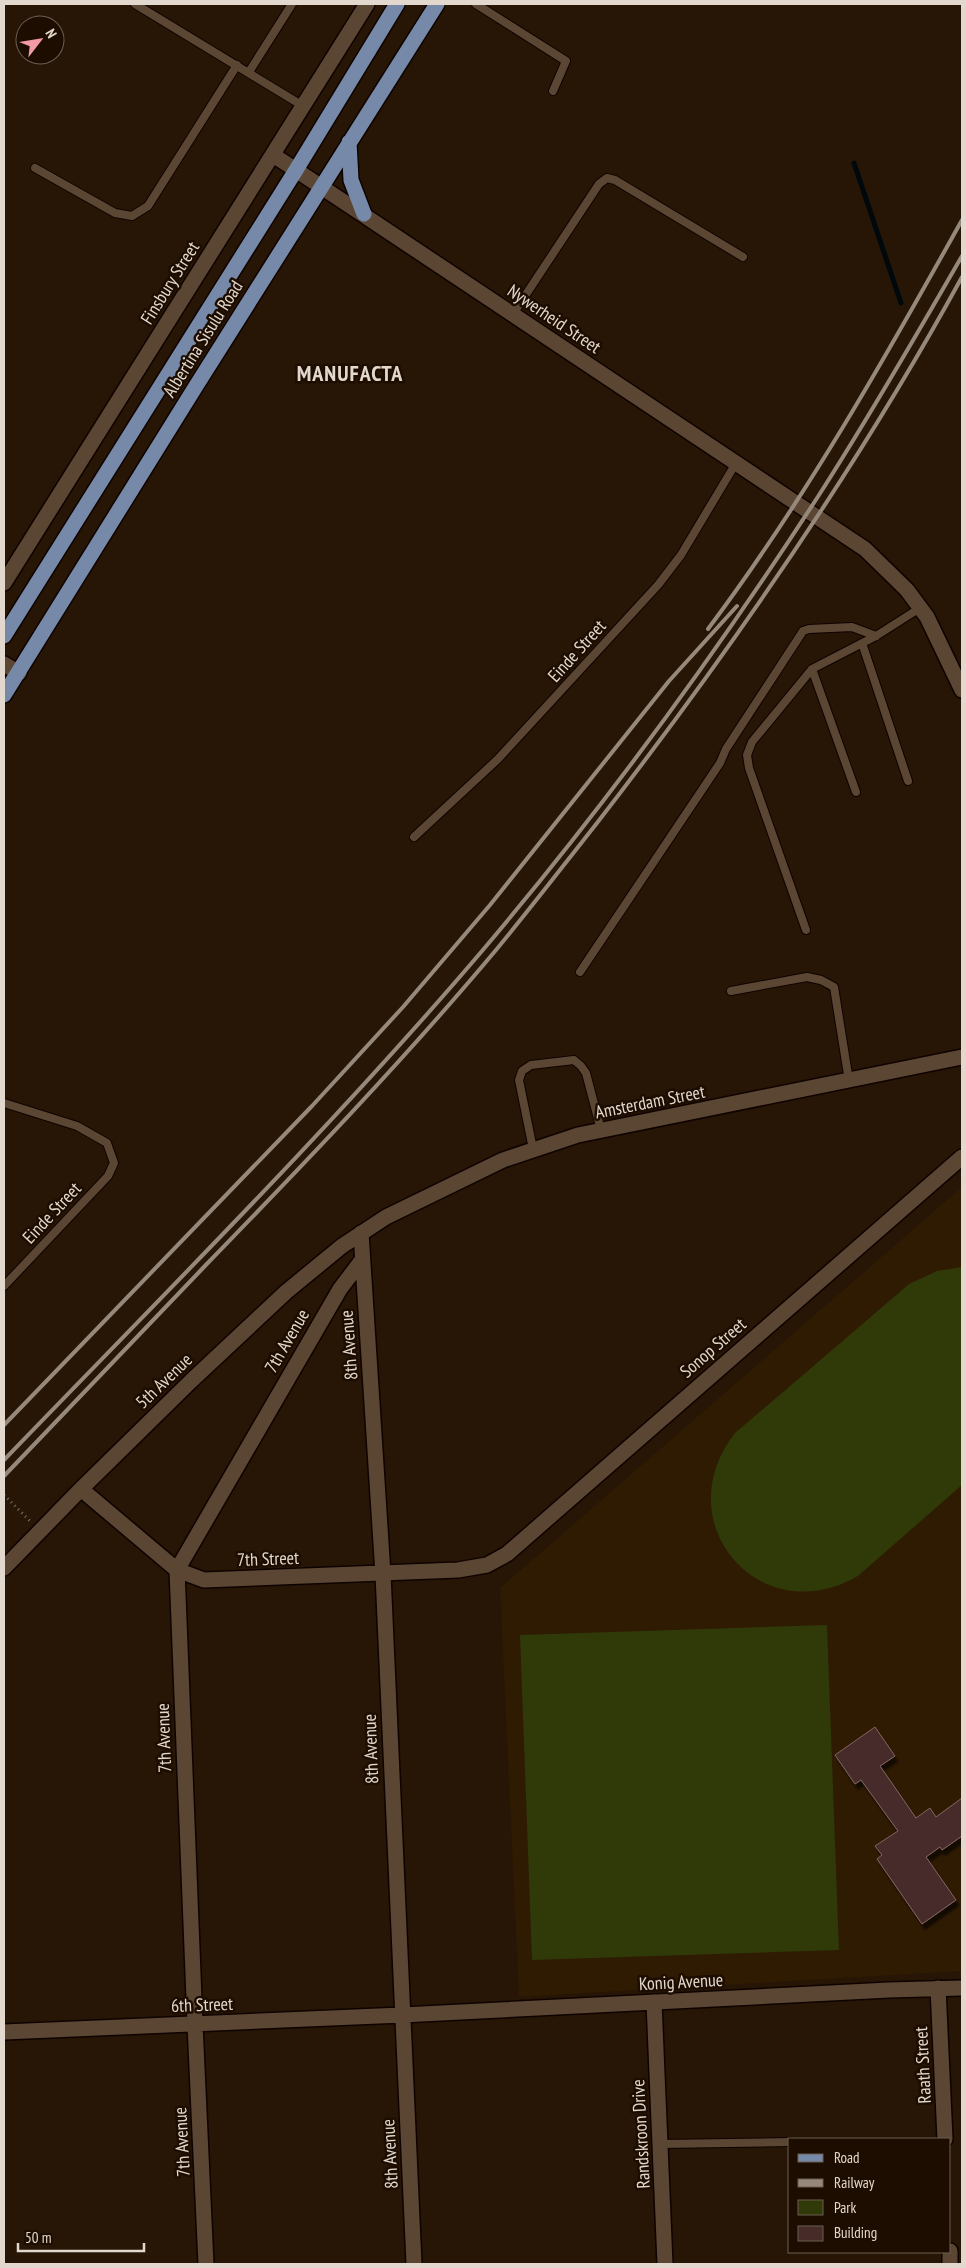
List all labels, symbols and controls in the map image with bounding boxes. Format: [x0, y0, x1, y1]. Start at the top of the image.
north arrow [15, 15, 65, 65]
text: N [41, 25, 61, 41]
street label: Finsbury Street [135, 237, 204, 328]
street label: Albertina Sisulu Road [158, 276, 248, 401]
street label: Nywerheid Street [503, 279, 605, 358]
district label: MANUFACTA [297, 359, 403, 387]
street label: Einde Street [543, 615, 611, 687]
street label: Amsterdam Street [593, 1080, 707, 1123]
street label: Einde Street [17, 1177, 86, 1248]
street label: 7th Avenue [259, 1305, 314, 1377]
street label: 8th Avenue [335, 1309, 362, 1381]
street label: Sonop Street [675, 1313, 750, 1383]
street label: 5th Avenue [131, 1348, 197, 1413]
street label: 7th Street [237, 1546, 299, 1571]
street label: 7th Avenue [151, 1703, 176, 1773]
street label: 8th Avenue [358, 1714, 383, 1784]
street label: Konig Avenue [638, 1968, 724, 1995]
street label: 6th Street [171, 1992, 233, 2017]
street label: Raath Street [909, 2026, 936, 2104]
street label: Randskroon Drive [626, 2079, 655, 2189]
street label: 7th Avenue [168, 2107, 195, 2177]
street label: 8th Avenue [376, 2119, 403, 2189]
legend [788, 2138, 951, 2253]
text: Road [834, 2148, 860, 2167]
text: Railway [834, 2173, 875, 2192]
text: Park [834, 2198, 856, 2217]
scale bar [18, 2220, 144, 2252]
text: Building [834, 2223, 877, 2242]
text: 50 m [25, 2228, 51, 2247]

